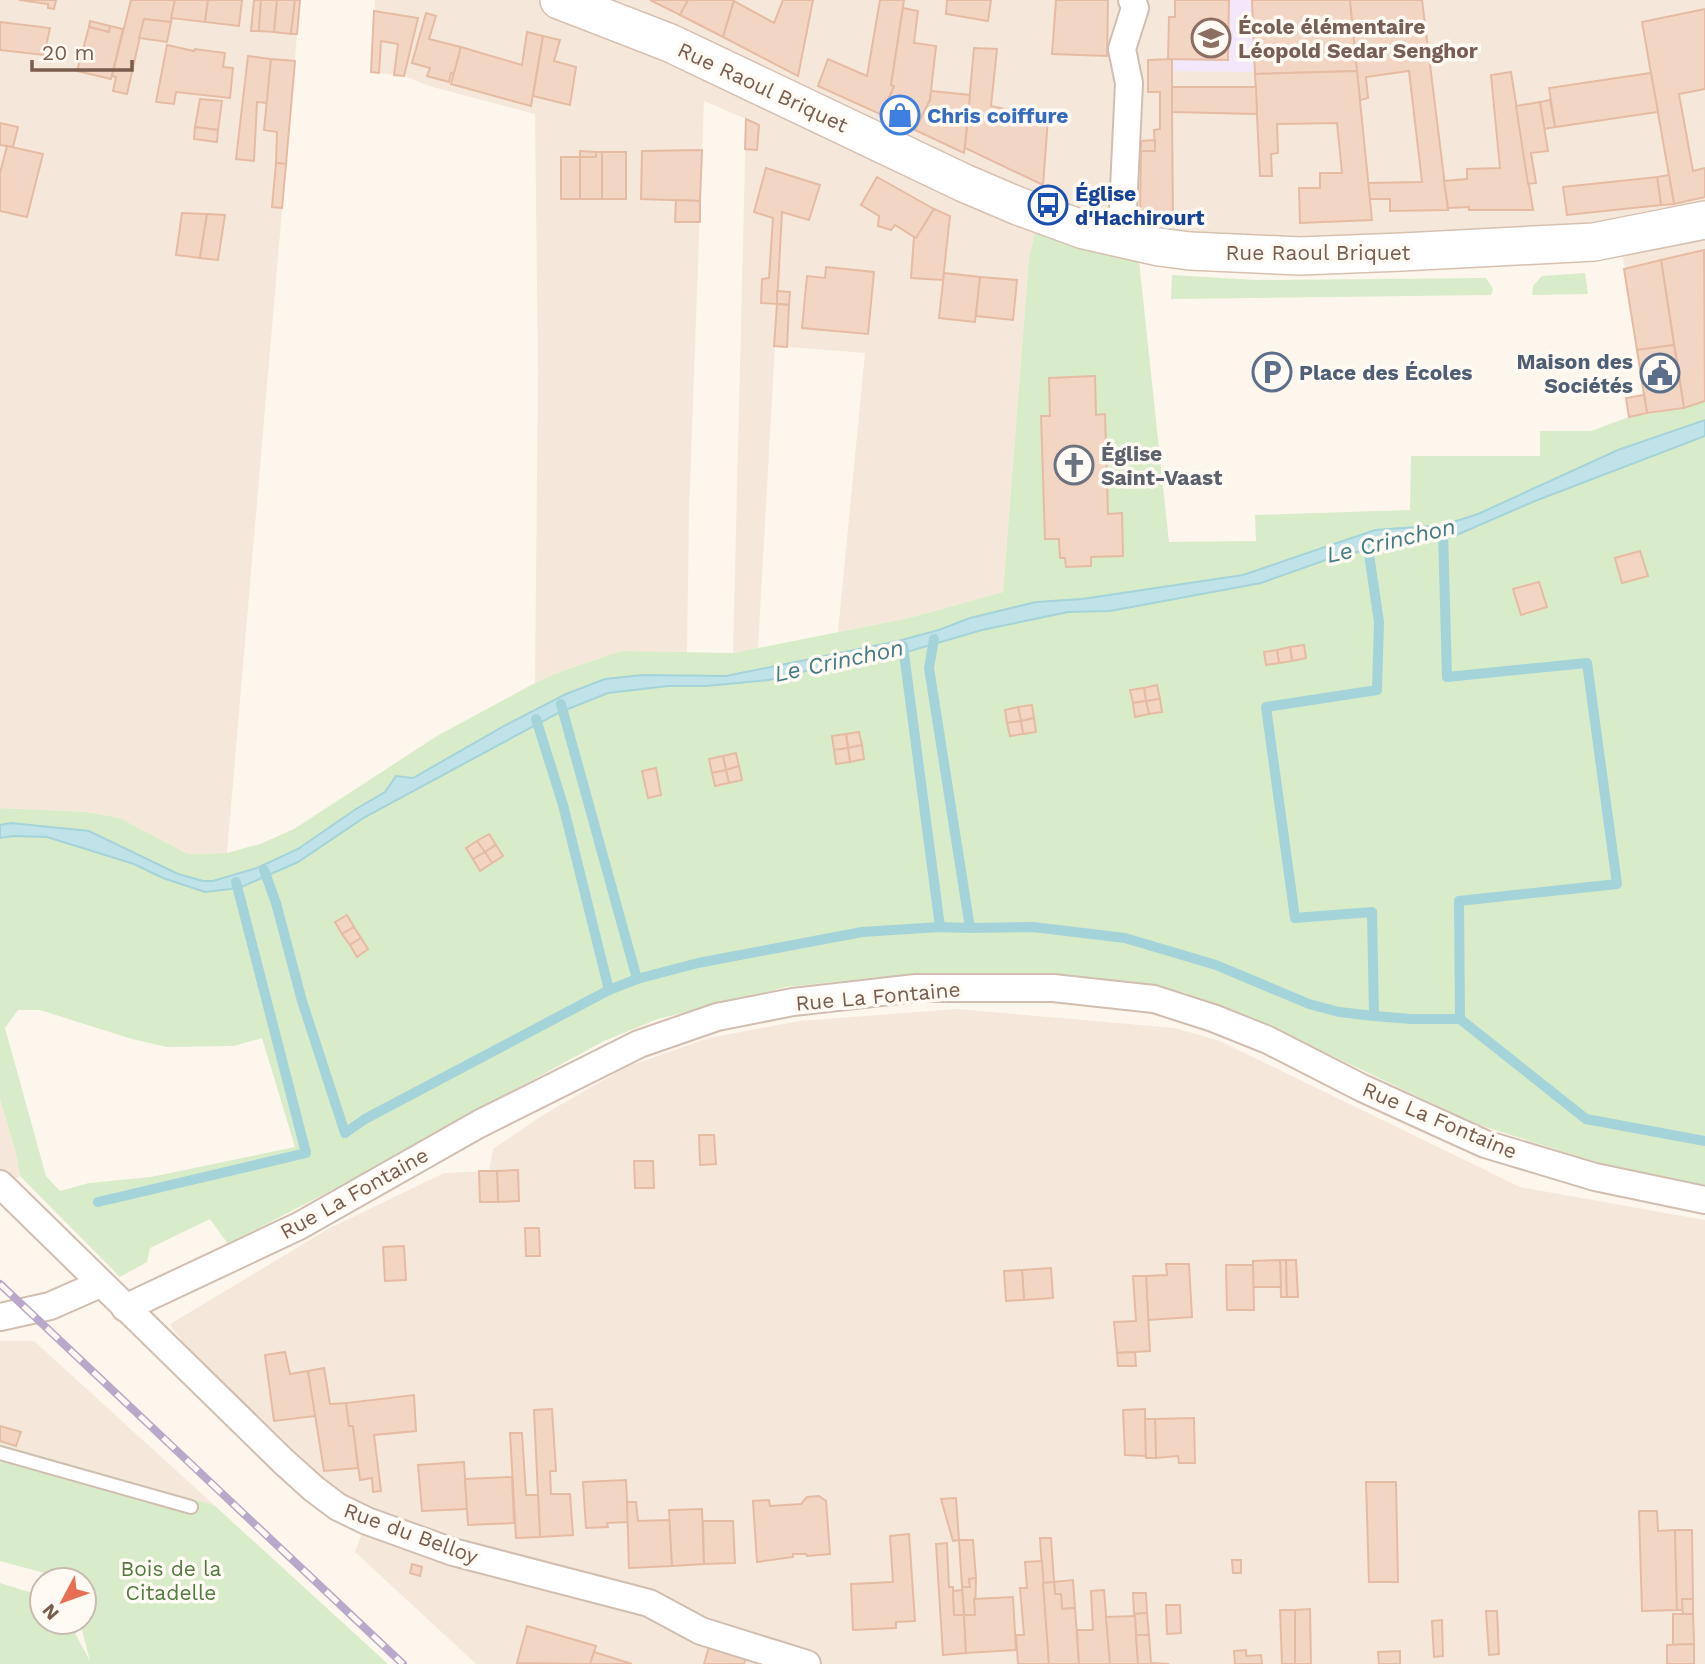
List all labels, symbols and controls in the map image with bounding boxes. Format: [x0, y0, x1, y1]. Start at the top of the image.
place label: École élémentaire Léopold Sedar Senghor [1238, 14, 1478, 63]
school or university icon: École élémentaire Léopold Sedar Senghor [1190, 17, 1232, 59]
scale bar [32, 28, 131, 72]
street label: Rue Raoul Briquet [674, 37, 852, 137]
text: 20 m [42, 40, 94, 65]
shop icon: Chris coiffure [879, 94, 921, 136]
place label: Chris coiffure [927, 103, 1068, 128]
place label: Église d'Hachirourt [1075, 181, 1205, 230]
bus stop icon: Église d'Hachirourt [1027, 184, 1069, 226]
street label: Rue Raoul Briquet [1226, 240, 1411, 265]
place label: Maison des Sociétés [1516, 349, 1633, 398]
parking icon: Place des Écoles [1251, 351, 1293, 393]
public building icon: Maison des Sociétés [1639, 352, 1681, 394]
place label: Place des Écoles [1299, 360, 1473, 385]
place label: Église Saint-Vaast [1101, 441, 1222, 490]
church icon: Église Saint-Vaast [1053, 444, 1095, 486]
water label: Le Crinchon [1324, 513, 1458, 569]
water label: Le Crinchon [772, 634, 906, 688]
street label: Rue La Fontaine [794, 976, 962, 1016]
street label: Rue La Fontaine [1359, 1076, 1521, 1164]
street label: Rue La Fontaine [276, 1142, 432, 1244]
street label: Rue du Belloy [340, 1497, 482, 1569]
park label: Bois de la Citadelle [121, 1556, 222, 1605]
north arrow [28, 1566, 98, 1636]
text: N [37, 1599, 64, 1625]

